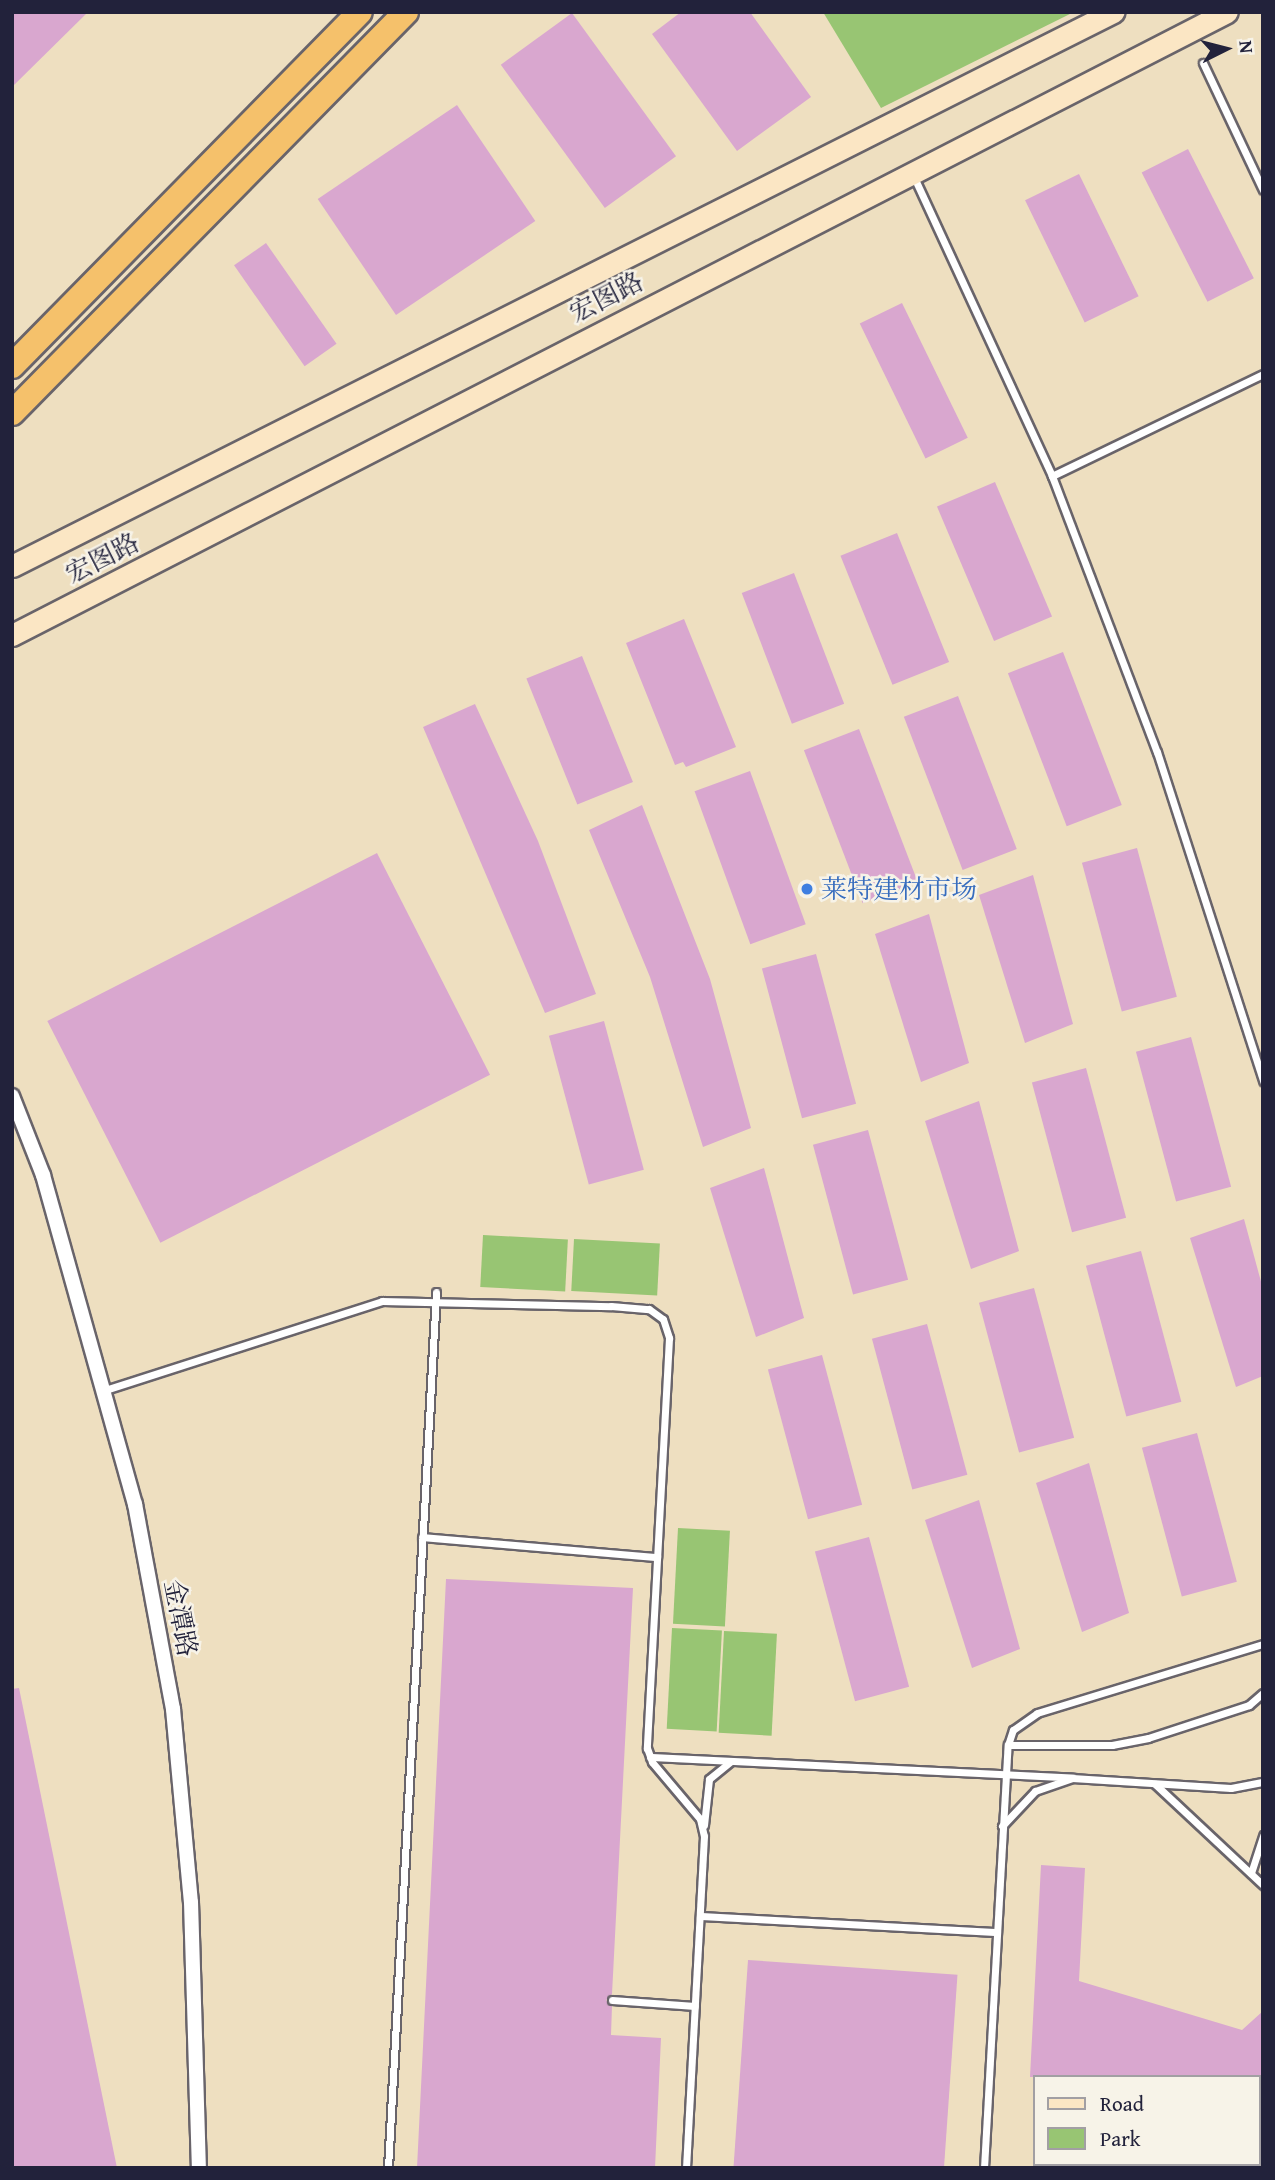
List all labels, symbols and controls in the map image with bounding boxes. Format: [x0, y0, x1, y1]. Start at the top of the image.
north arrow [1191, 14, 1261, 84]
text: N [1232, 39, 1261, 55]
street label: 宏图路 [564, 265, 648, 329]
street label: 宏图路 [60, 526, 144, 590]
place label: 莱特建材市场 [821, 873, 977, 905]
marker: 莱特建材市场 [799, 881, 815, 897]
street label: 金潭路 [158, 1577, 204, 1659]
legend [1034, 2075, 1261, 2166]
text: Road [1100, 2088, 1144, 2119]
text: Park [1100, 2123, 1141, 2154]

